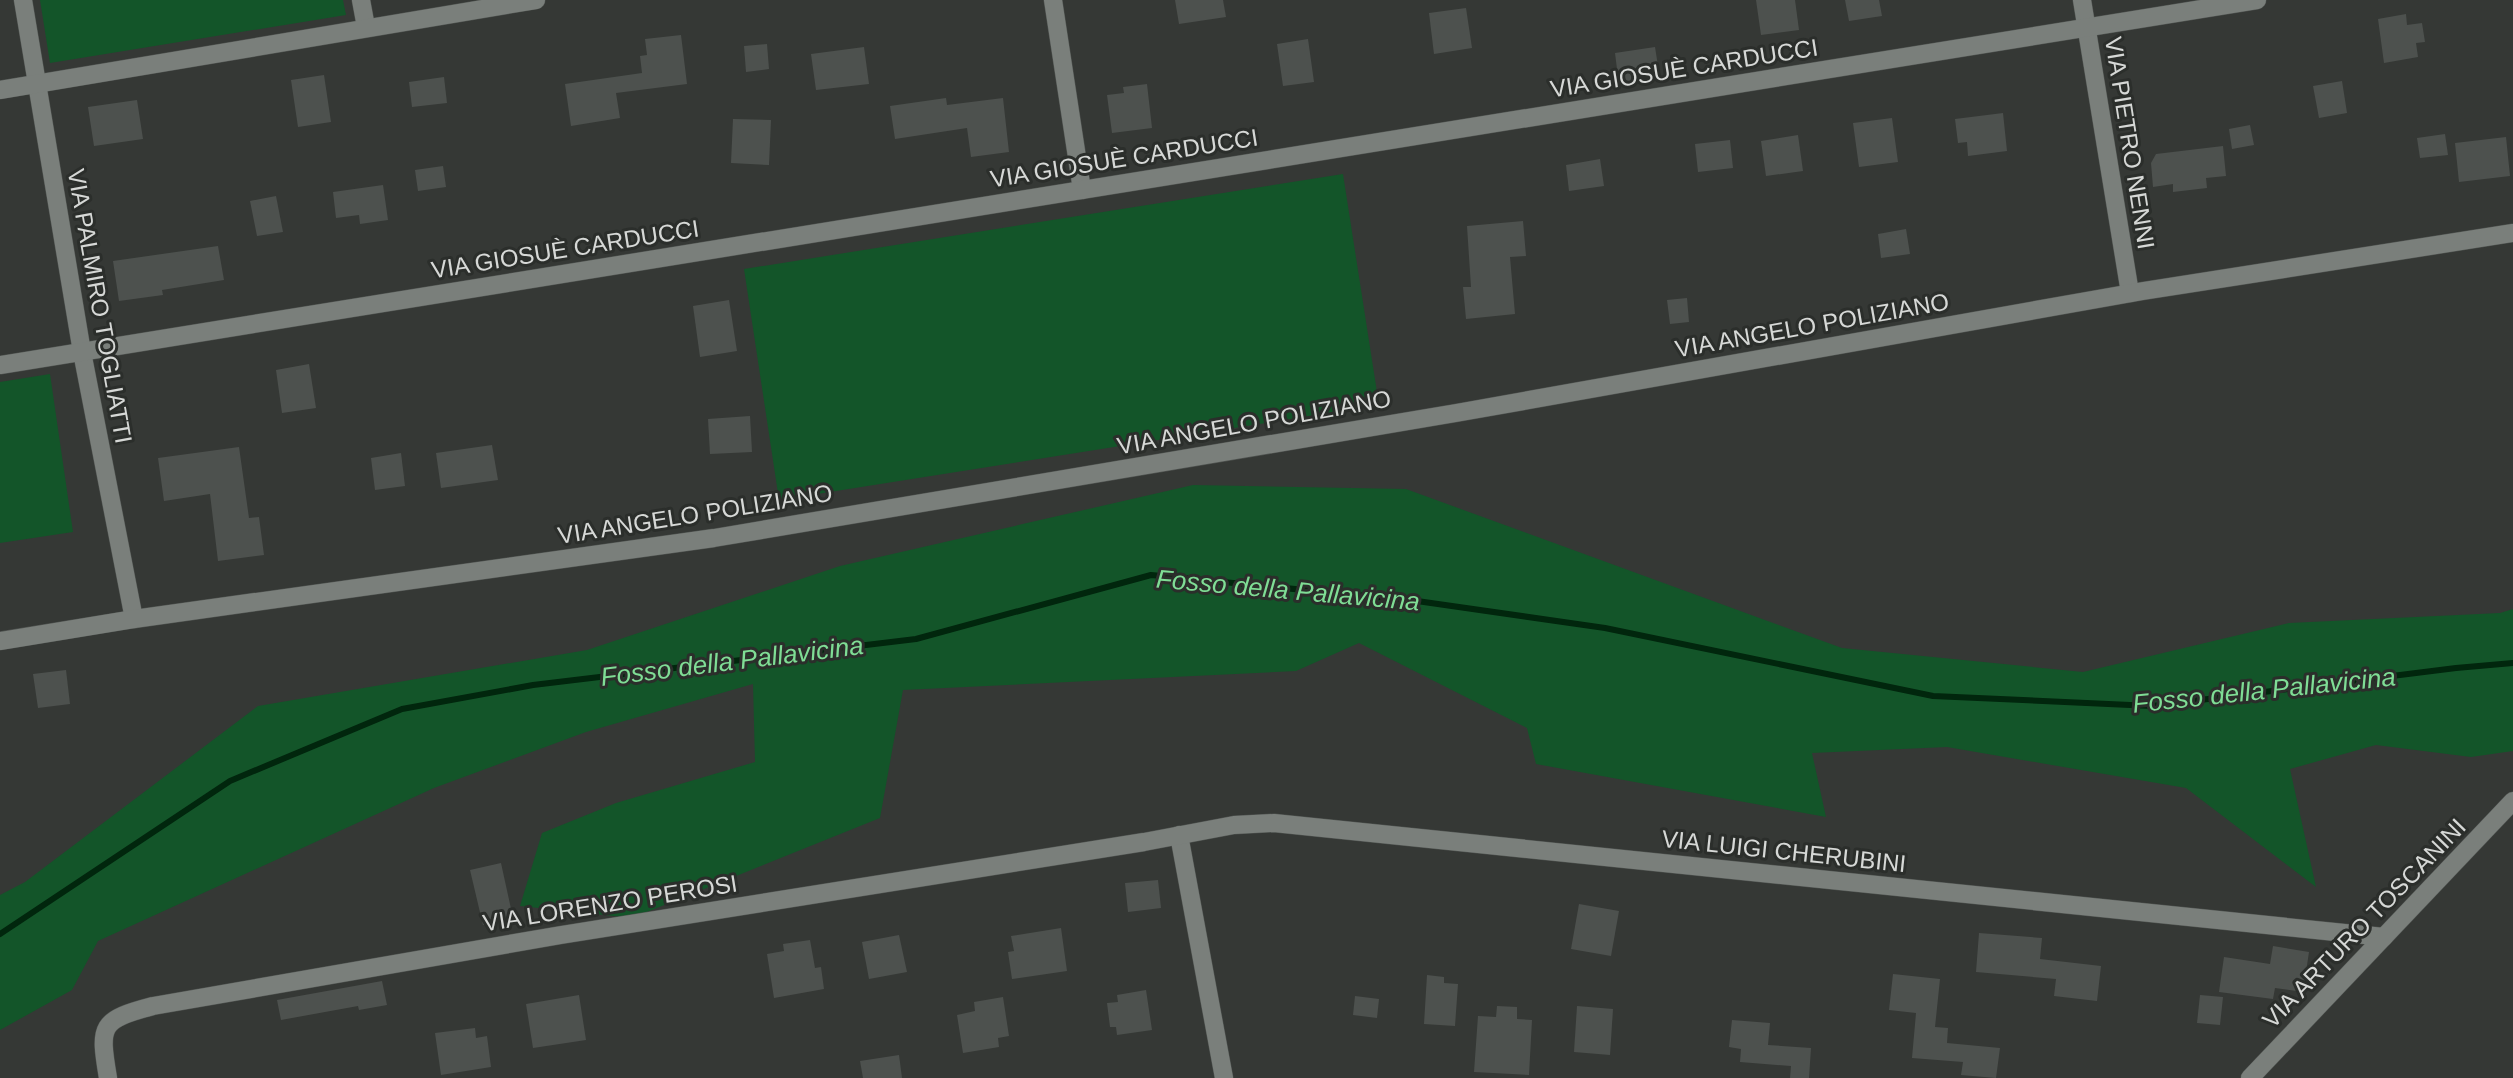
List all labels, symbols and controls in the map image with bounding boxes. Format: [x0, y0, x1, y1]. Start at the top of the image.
street label: VIA GIOSUÈ CARDUCCI [1548, 33, 1820, 103]
street label: VIA PIETRO NENNI [2100, 35, 2160, 251]
street label: VIA GIOSUÈ CARDUCCI [988, 123, 1260, 193]
street label: VIA PALMIRO TOGLIATTI [63, 167, 137, 445]
street label: VIA GIOSUÈ CARDUCCI [429, 214, 701, 284]
street label: VIA ANGELO POLIZIANO [1673, 288, 1951, 362]
street label: VIA ANGELO POLIZIANO [1115, 385, 1393, 459]
street label: VIA ANGELO POLIZIANO [556, 479, 834, 549]
water label: Fosso della Pallavicina [1155, 564, 1421, 616]
water label: Fosso della Pallavicina [599, 630, 865, 692]
water label: Fosso della Pallavicina [2131, 661, 2397, 719]
street label: VIA ARTURO TOSCANINI [2257, 813, 2471, 1033]
street label: VIA LUIGI CHERUBINI [1661, 825, 1907, 877]
street label: VIA LORENZO PEROSI [481, 870, 739, 936]

